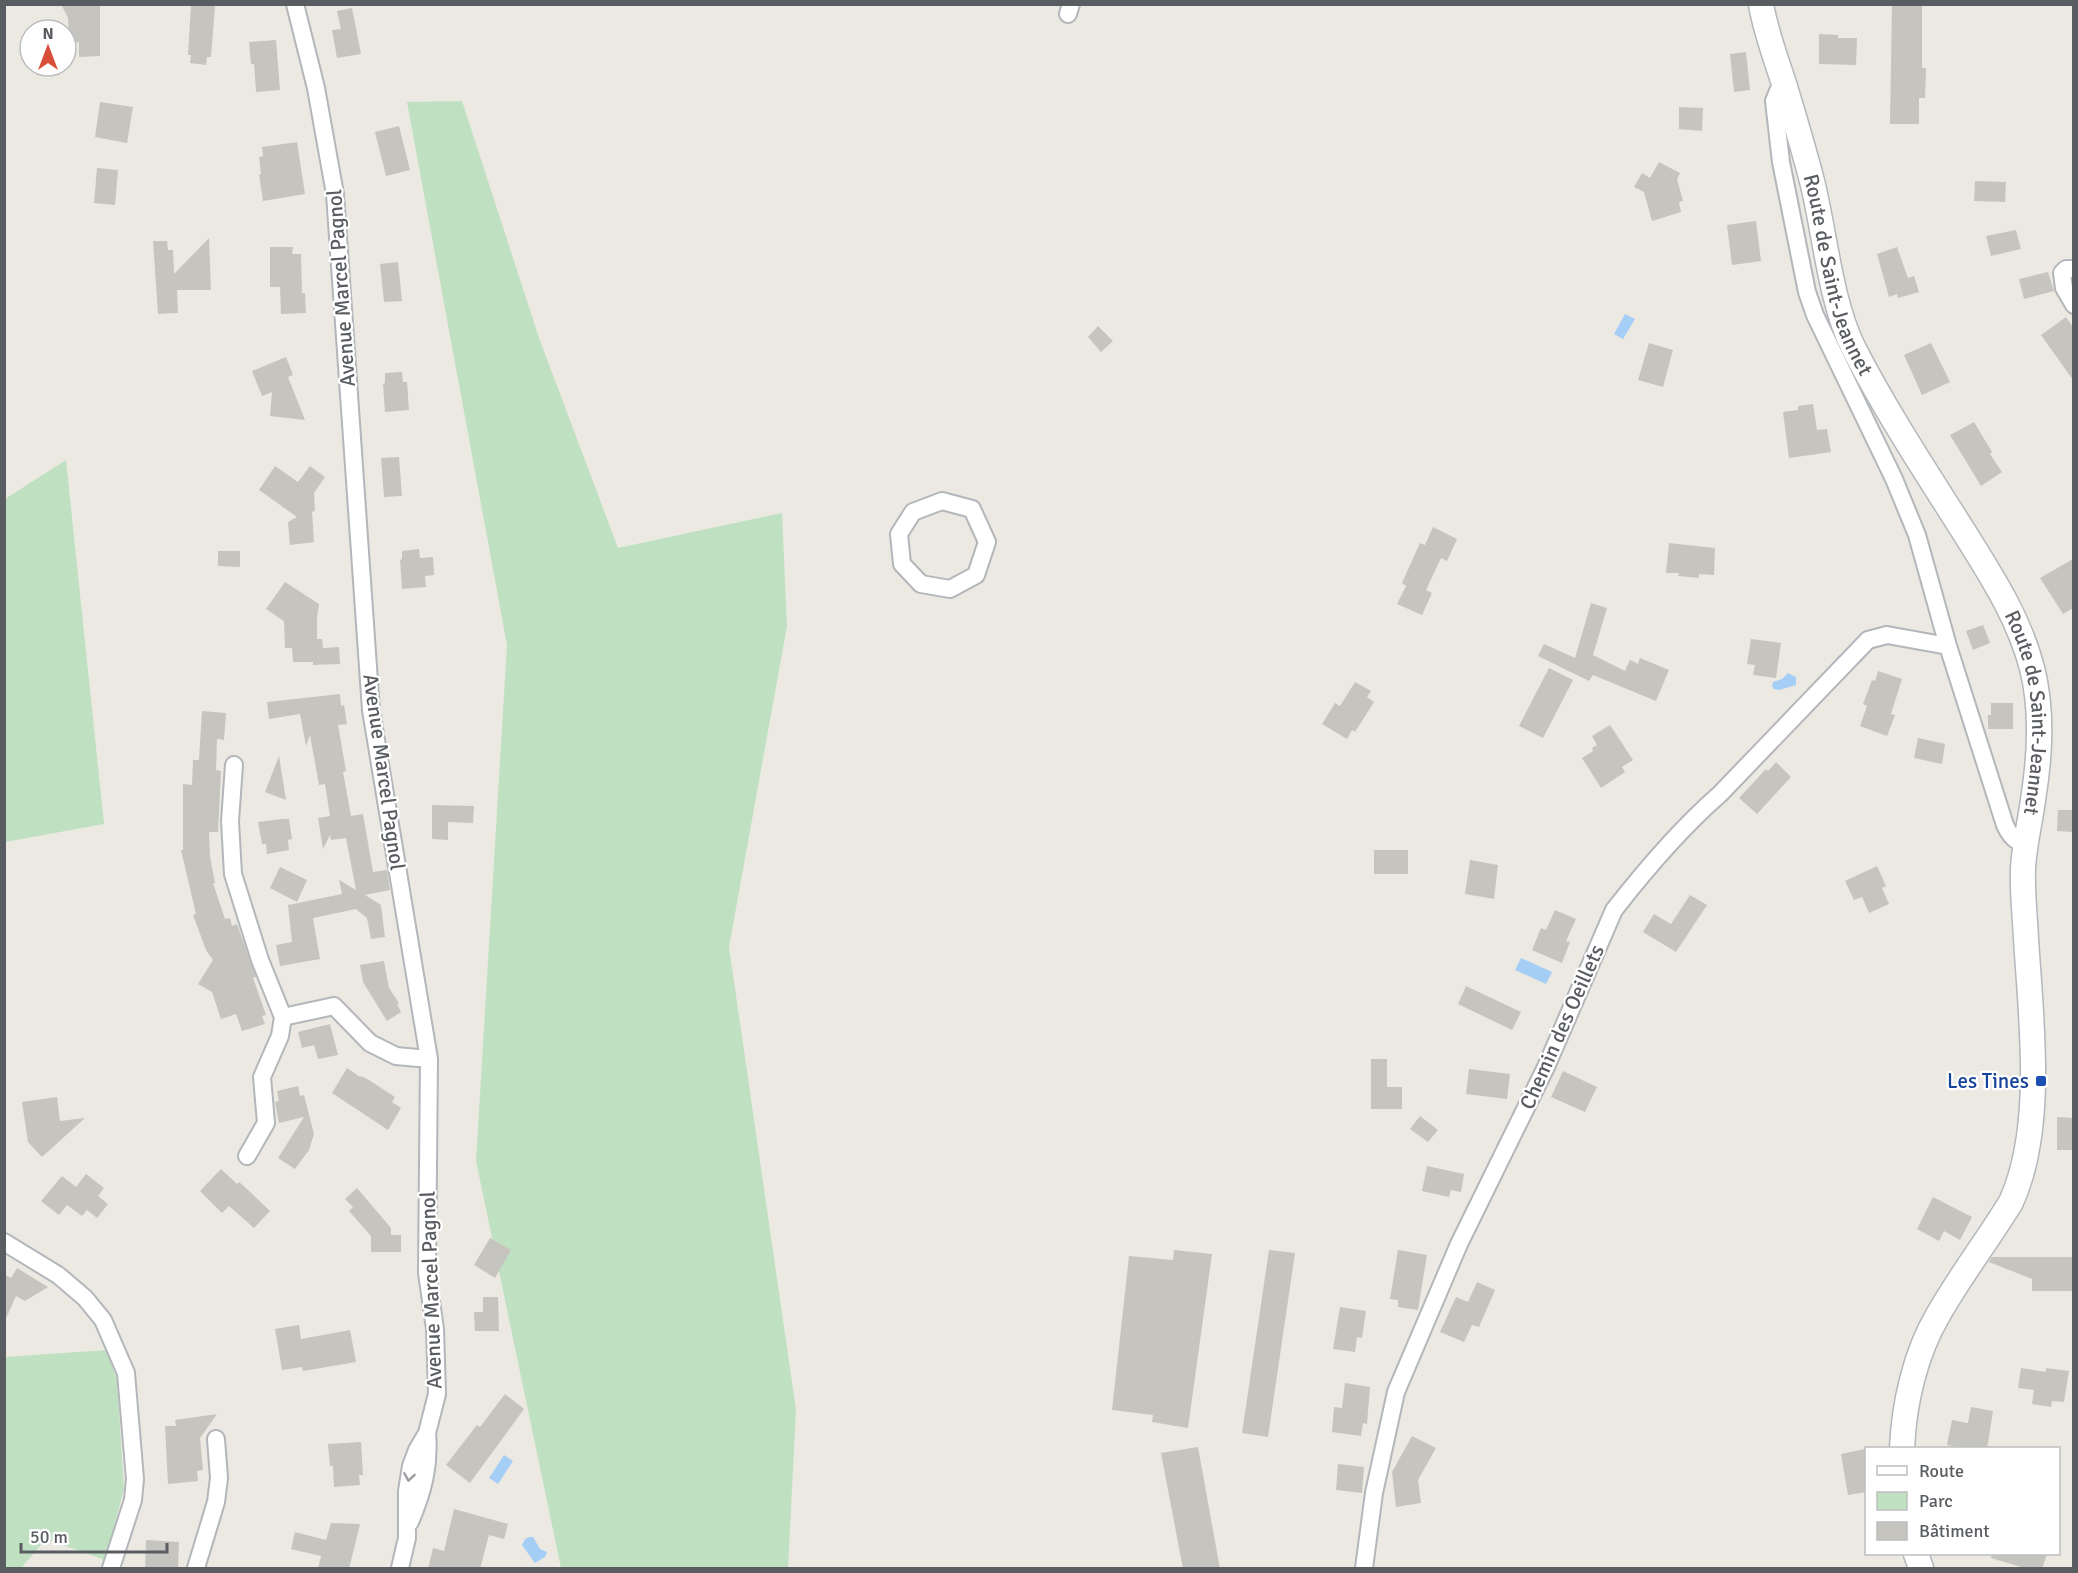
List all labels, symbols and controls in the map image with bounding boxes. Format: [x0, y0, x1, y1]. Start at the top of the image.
north arrow [18, 18, 78, 78]
text: N [42, 24, 54, 44]
street label: Route de Saint-Jeannet [1798, 171, 1879, 380]
street label: Avenue Marcel Pagnol [321, 188, 361, 388]
street label: Route de Saint-Jeannet [1999, 606, 2052, 817]
street label: Avenue Marcel Pagnol [357, 672, 411, 872]
street label: Chemin des Oeillets [1514, 941, 1610, 1113]
place label: Les Tines [1947, 1068, 2029, 1094]
marker: Les Tines [2034, 1074, 2048, 1088]
street label: Avenue Marcel Pagnol [415, 1191, 447, 1389]
legend [1865, 1447, 2060, 1555]
text: Route [1919, 1460, 1964, 1482]
one-way arrow [404, 1472, 416, 1482]
text: Parc [1919, 1490, 1953, 1512]
scale bar [21, 1516, 166, 1554]
text: Bâtiment [1919, 1520, 1990, 1542]
text: 50 m [30, 1526, 68, 1548]

